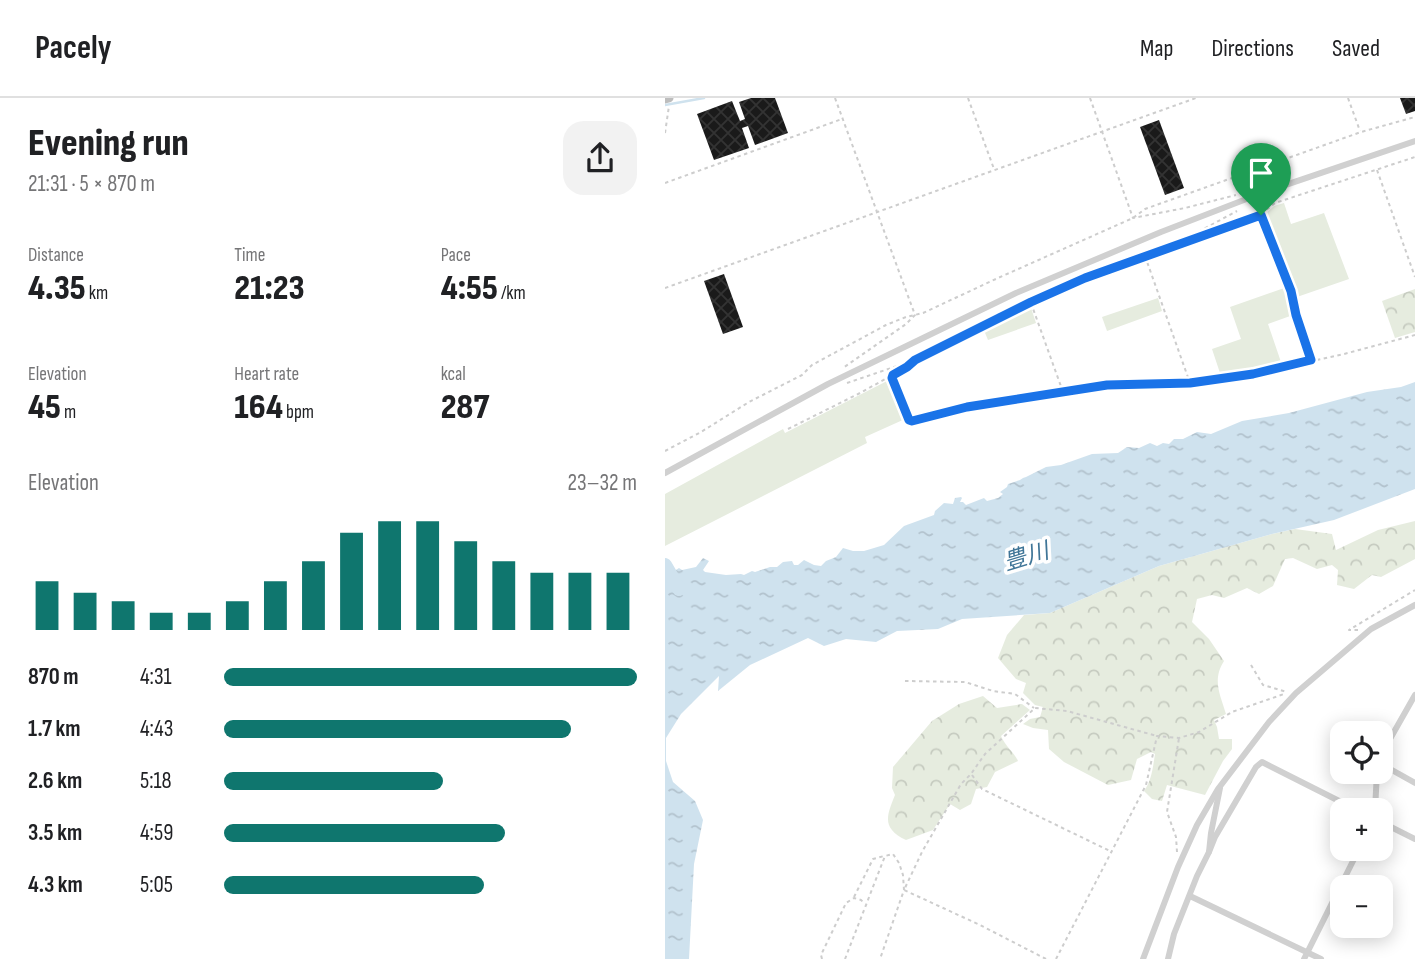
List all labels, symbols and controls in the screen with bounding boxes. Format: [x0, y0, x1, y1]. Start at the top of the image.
text: Pacely [35, 28, 111, 68]
text: Map [1140, 34, 1173, 63]
text: Directions [1211, 34, 1294, 63]
text: Saved [1332, 34, 1380, 63]
text: Evening run [28, 121, 189, 166]
button: share [563, 121, 637, 195]
pin [1231, 143, 1291, 215]
icon: arrive [1242, 154, 1280, 192]
text: 21:31 · 5 × 870 m [28, 170, 155, 198]
text: Distance [28, 244, 84, 267]
text: Time [234, 244, 265, 267]
text: Pace [441, 244, 471, 267]
text: 4.35 [28, 267, 86, 310]
text: 21:23 [234, 267, 305, 310]
text: 4:55 [441, 267, 498, 310]
text: km [86, 282, 108, 305]
text: /km [498, 282, 526, 305]
text: Elevation [28, 363, 87, 386]
text: Heart rate [234, 363, 299, 386]
text: kcal [441, 363, 466, 386]
text: 45 [28, 386, 61, 429]
text: 164 [234, 386, 283, 429]
text: 287 [441, 386, 489, 429]
text: m [61, 401, 76, 424]
text: bpm [283, 401, 314, 424]
text: Elevation [28, 469, 99, 497]
text: 23–32 m [567, 469, 637, 497]
water label: 豊川 [1000, 536, 1055, 577]
text: 870 m [28, 663, 79, 691]
text: 4:31 [140, 663, 172, 691]
text: 1.7 km [28, 715, 81, 743]
text: 4:43 [140, 715, 173, 743]
map controls [1330, 721, 1393, 938]
button: locate [1330, 721, 1393, 784]
text: 2.6 km [28, 767, 82, 795]
text: 5:18 [140, 767, 172, 795]
button: + [1330, 798, 1393, 861]
text: 3.5 km [28, 819, 82, 847]
text: 4:59 [140, 819, 173, 847]
text: 4.3 km [28, 871, 83, 899]
text: 5:05 [140, 871, 173, 899]
button: − [1330, 875, 1393, 938]

